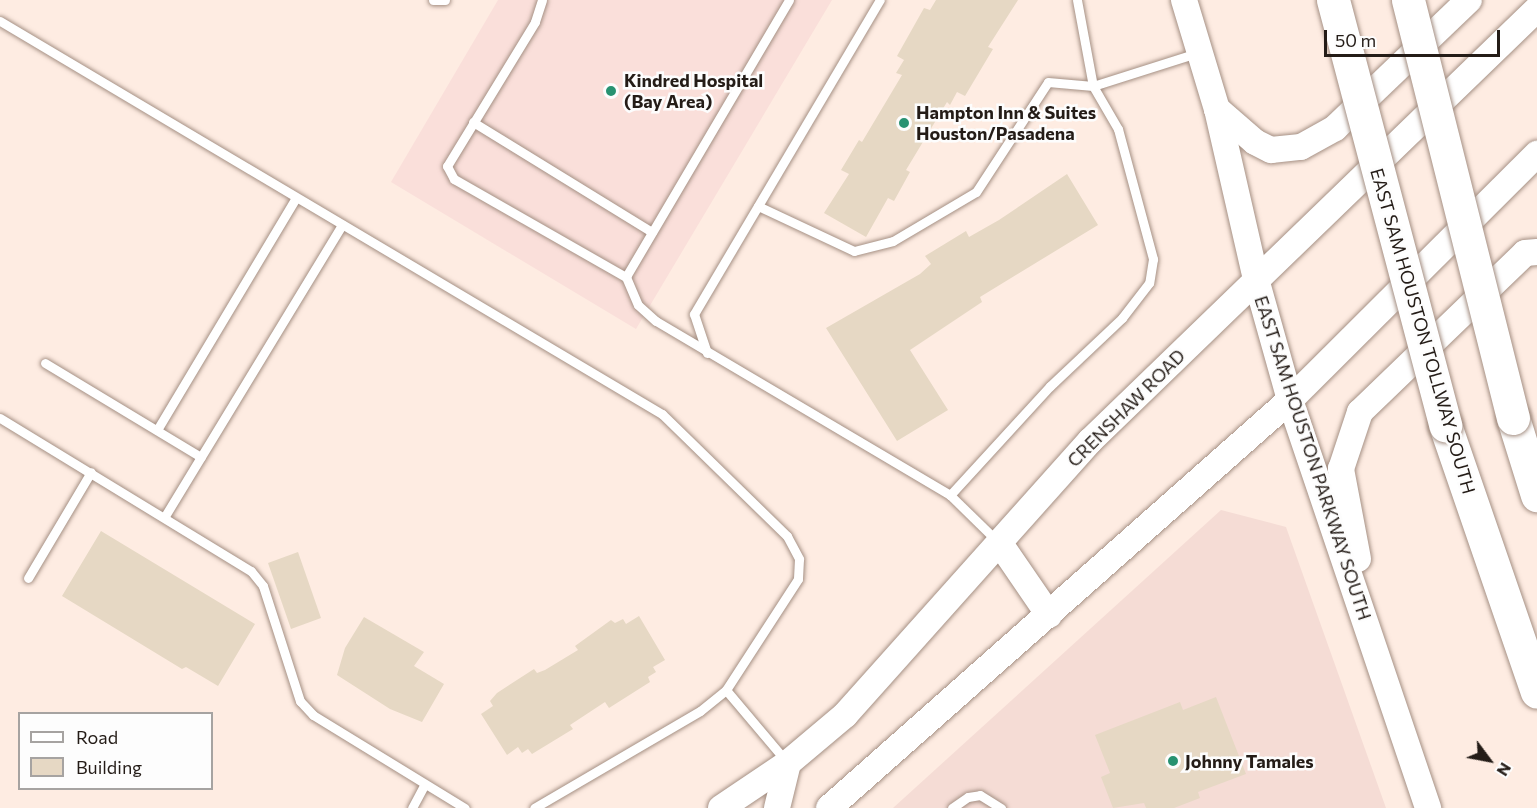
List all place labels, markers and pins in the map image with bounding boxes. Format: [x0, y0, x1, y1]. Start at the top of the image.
place label: Kindred Hospital (Bay Area) [624, 70, 763, 112]
marker: Kindred Hospital (Bay Area) [602, 82, 620, 100]
place label: Hampton Inn & Suites Houston/Pasadena [916, 102, 1096, 144]
marker: Hampton Inn & Suites Houston/Pasadena [897, 116, 911, 130]
place label: Johnny Tamales [1185, 750, 1314, 772]
marker: Johnny Tamales [1166, 754, 1180, 768]

